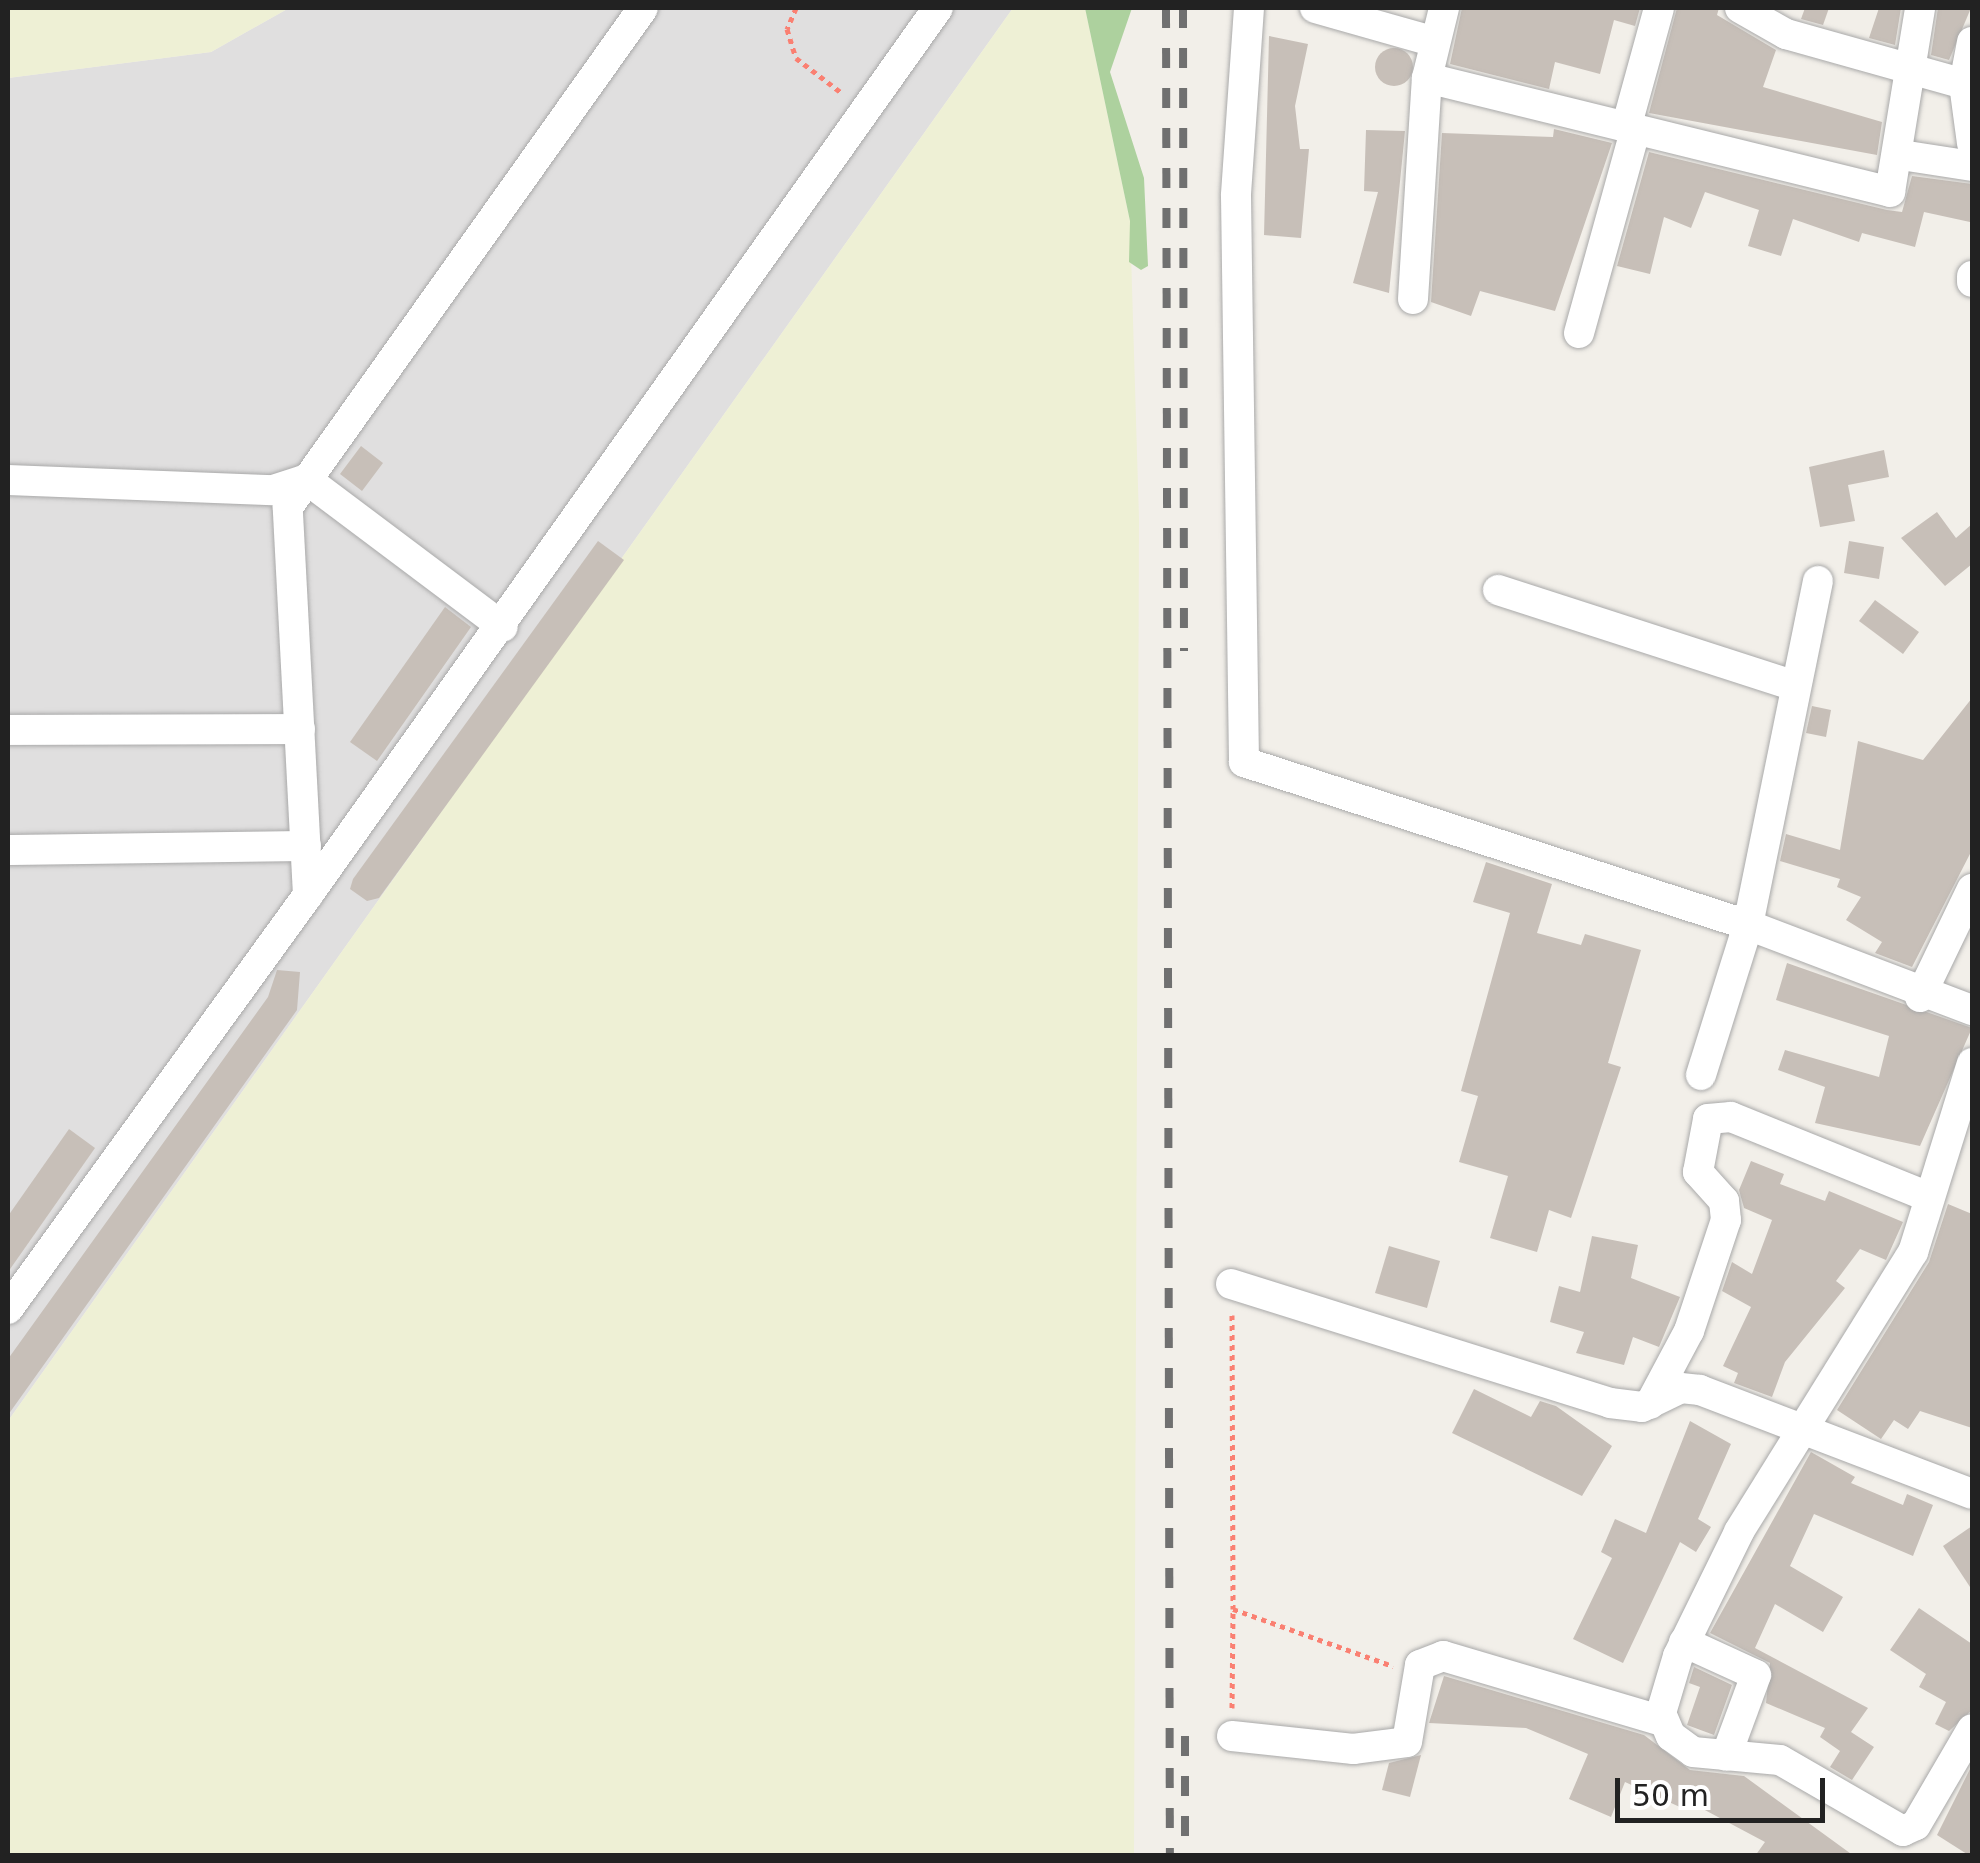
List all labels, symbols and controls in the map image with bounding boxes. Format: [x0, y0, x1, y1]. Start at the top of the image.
scale bar [1620, 1758, 1830, 1820]
text: 50 m [1632, 1778, 1709, 1813]

